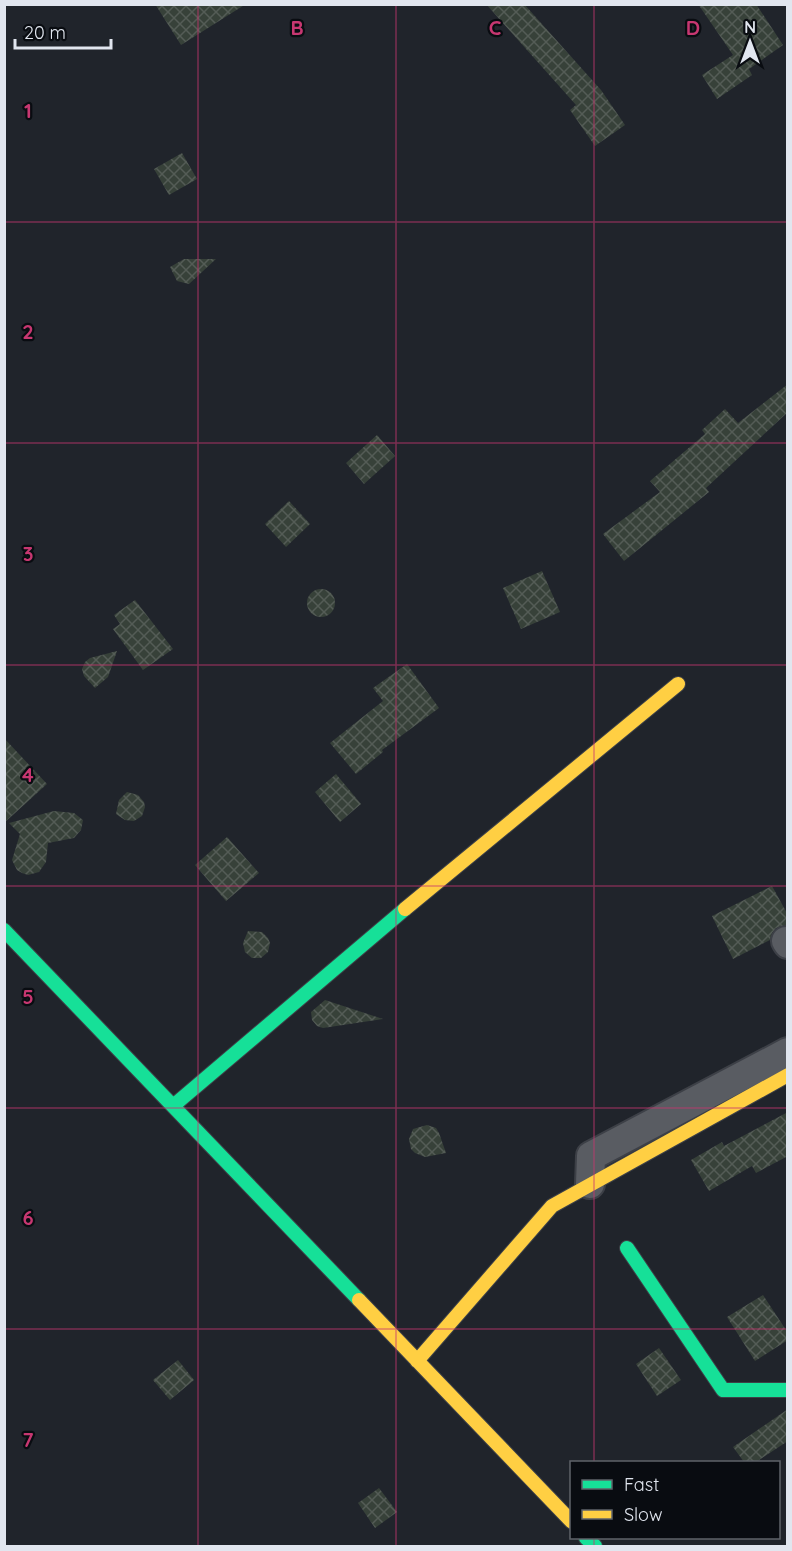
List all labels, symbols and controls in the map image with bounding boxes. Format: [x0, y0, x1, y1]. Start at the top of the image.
scale bar [15, 12, 111, 50]
north arrow [720, 12, 780, 72]
text: B [290, 15, 304, 40]
text: C [489, 15, 502, 40]
text: D [686, 15, 700, 40]
text: N [744, 17, 756, 37]
text: 20 m [24, 21, 66, 44]
text: 1 [24, 98, 32, 123]
text: 2 [22, 319, 34, 344]
text: 3 [23, 541, 33, 566]
text: 4 [22, 762, 34, 787]
text: 5 [22, 984, 34, 1009]
text: 6 [22, 1205, 34, 1230]
text: 7 [23, 1427, 34, 1452]
legend [570, 1461, 780, 1539]
text: Fast [624, 1473, 659, 1496]
text: Slow [624, 1503, 662, 1526]

